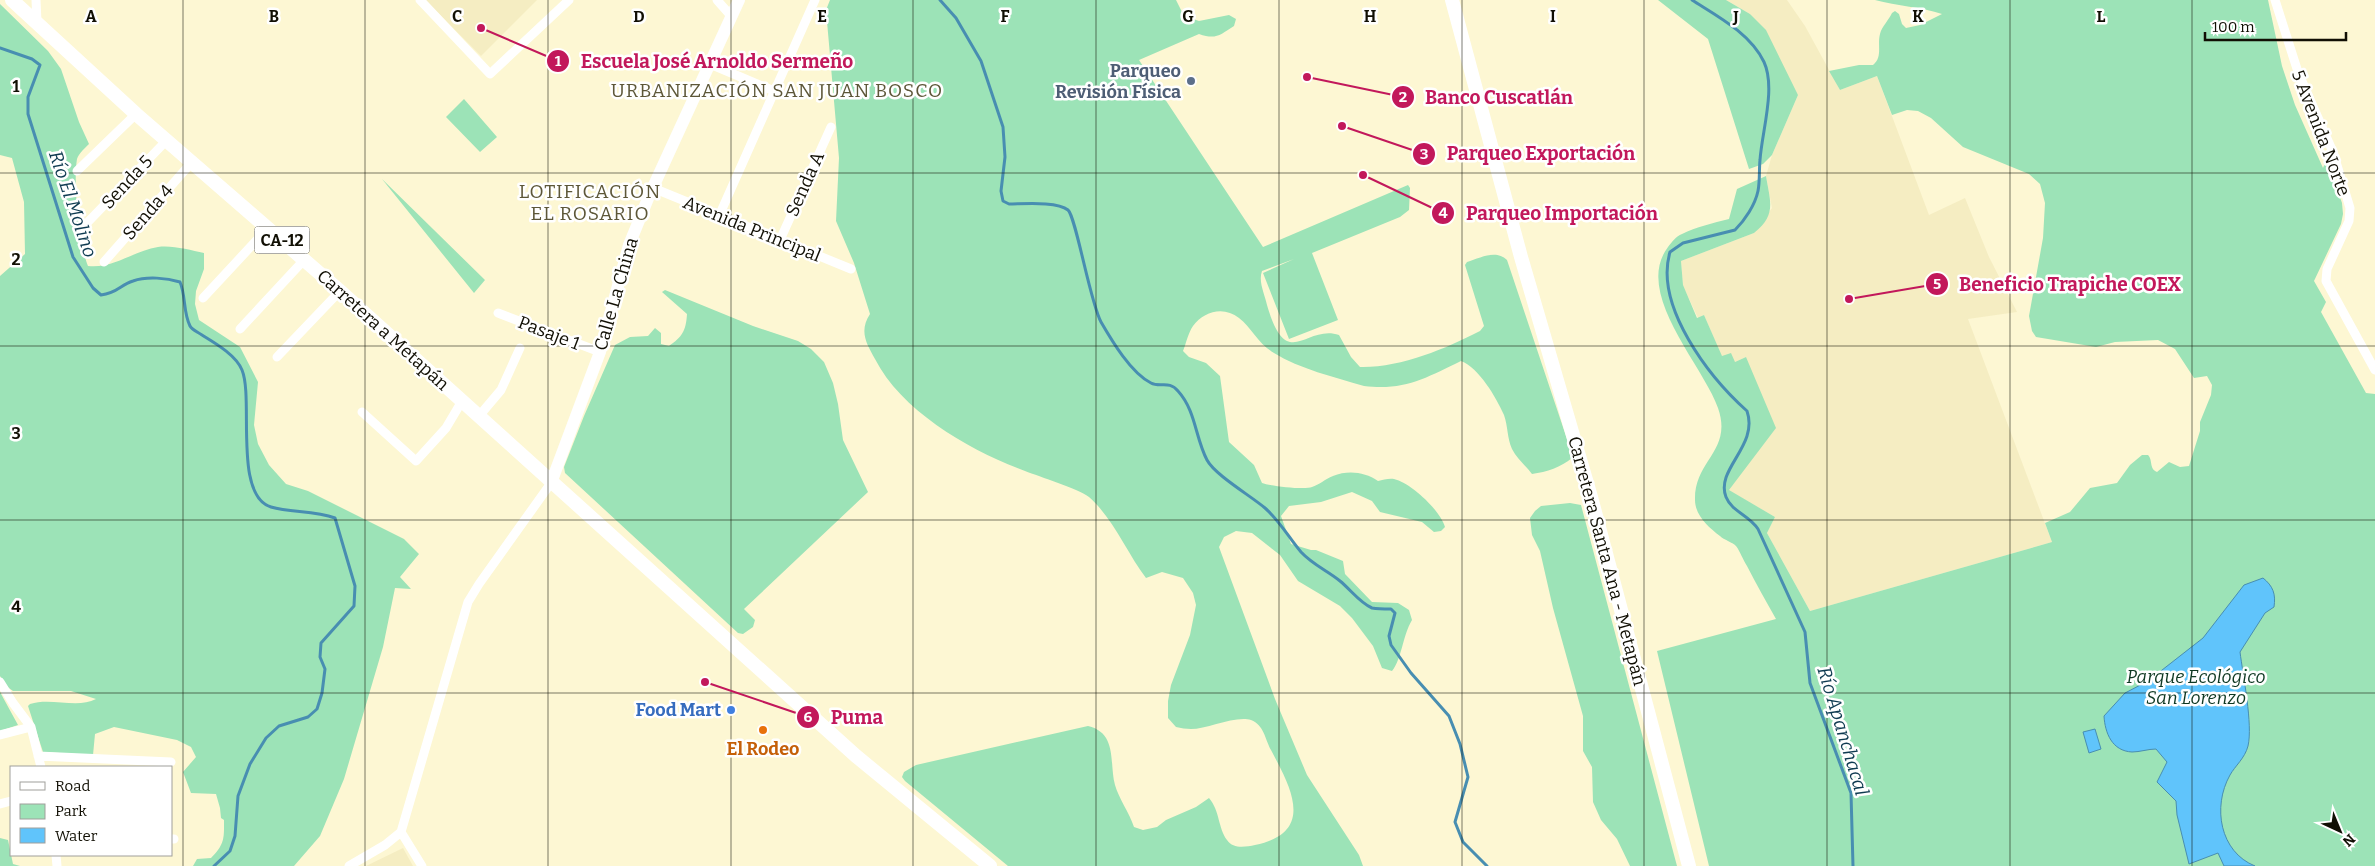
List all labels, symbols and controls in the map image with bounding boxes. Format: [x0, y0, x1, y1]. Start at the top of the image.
text: A [85, 7, 97, 26]
text: B [269, 7, 279, 26]
text: C [452, 7, 462, 26]
text: D [633, 7, 645, 26]
text: E [817, 7, 827, 26]
text: F [1001, 7, 1010, 26]
text: G [1182, 7, 1194, 26]
text: H [1364, 7, 1377, 26]
text: I [1550, 7, 1556, 26]
text: J [1732, 7, 1739, 26]
text: K [1912, 7, 1924, 26]
text: L [2097, 7, 2106, 26]
scale bar [2205, 10, 2346, 42]
text: 100 m [2212, 18, 2255, 36]
callout: Escuela José Arnoldo Sermeño [546, 44, 863, 78]
text: Escuela José Arnoldo Sermeño [581, 50, 853, 73]
text: 1 [555, 52, 562, 70]
place label: Parqueo Revisión Física [1055, 60, 1181, 103]
street label: 5 Avenida Norte [2287, 67, 2355, 199]
marker: Parqueo Revisión Física [1185, 75, 1197, 87]
text: 1 [13, 77, 20, 96]
district label: URBANIZACIÓN SAN JUAN BOSCO [611, 79, 943, 102]
callout: Banco Cuscatlán [1390, 80, 1583, 114]
text: Banco Cuscatlán [1425, 86, 1574, 109]
text: 2 [1399, 88, 1407, 106]
callout: Parqueo Exportación [1412, 137, 1645, 171]
text: Parqueo Exportación [1447, 142, 1636, 165]
text: 3 [1420, 145, 1428, 163]
water label: Río El Molino [44, 148, 102, 260]
street label: Senda A [781, 148, 829, 220]
street label: Senda 5 [97, 151, 157, 213]
street label: Senda 4 [118, 179, 178, 244]
district label: LOTIFICACIÓN EL ROSARIO [519, 180, 661, 225]
street label: Avenida Principal [680, 191, 824, 267]
callout: Parqueo Importación [1431, 196, 1668, 230]
text: Parqueo Importación [1466, 202, 1659, 225]
text: 4 [1438, 204, 1448, 222]
road number: CA-12 [254, 226, 310, 254]
street label: Calle La China [589, 235, 643, 353]
text: 2 [11, 250, 21, 269]
street label: Carretera a Metapán [312, 265, 454, 396]
callout: Beneficio Trapiche COEX [1924, 267, 2191, 301]
text: Beneficio Trapiche COEX [1959, 273, 2181, 296]
text: 5 [1933, 275, 1941, 293]
street label: Pasaje 1 [515, 311, 584, 355]
text: 3 [11, 424, 21, 443]
street label: Carretera Santa Ana - Metapán [1563, 434, 1651, 689]
text: 4 [11, 597, 21, 616]
water label: Río Apanchacal [1812, 664, 1874, 798]
park label: Parque Ecológico San Lorenzo [2126, 666, 2266, 709]
place label: Food Mart [636, 699, 721, 721]
callout: Puma [796, 700, 893, 734]
marker: Food Mart [725, 704, 737, 716]
text: Puma [831, 706, 883, 729]
text: 6 [804, 708, 813, 726]
marker: El Rodeo [757, 724, 769, 736]
place label: El Rodeo [727, 738, 799, 760]
legend [10, 766, 172, 856]
text: Road [55, 777, 90, 795]
text: Park [55, 802, 87, 820]
north arrow [2315, 806, 2365, 856]
text: Water [55, 827, 98, 845]
text: N [2339, 830, 2358, 850]

